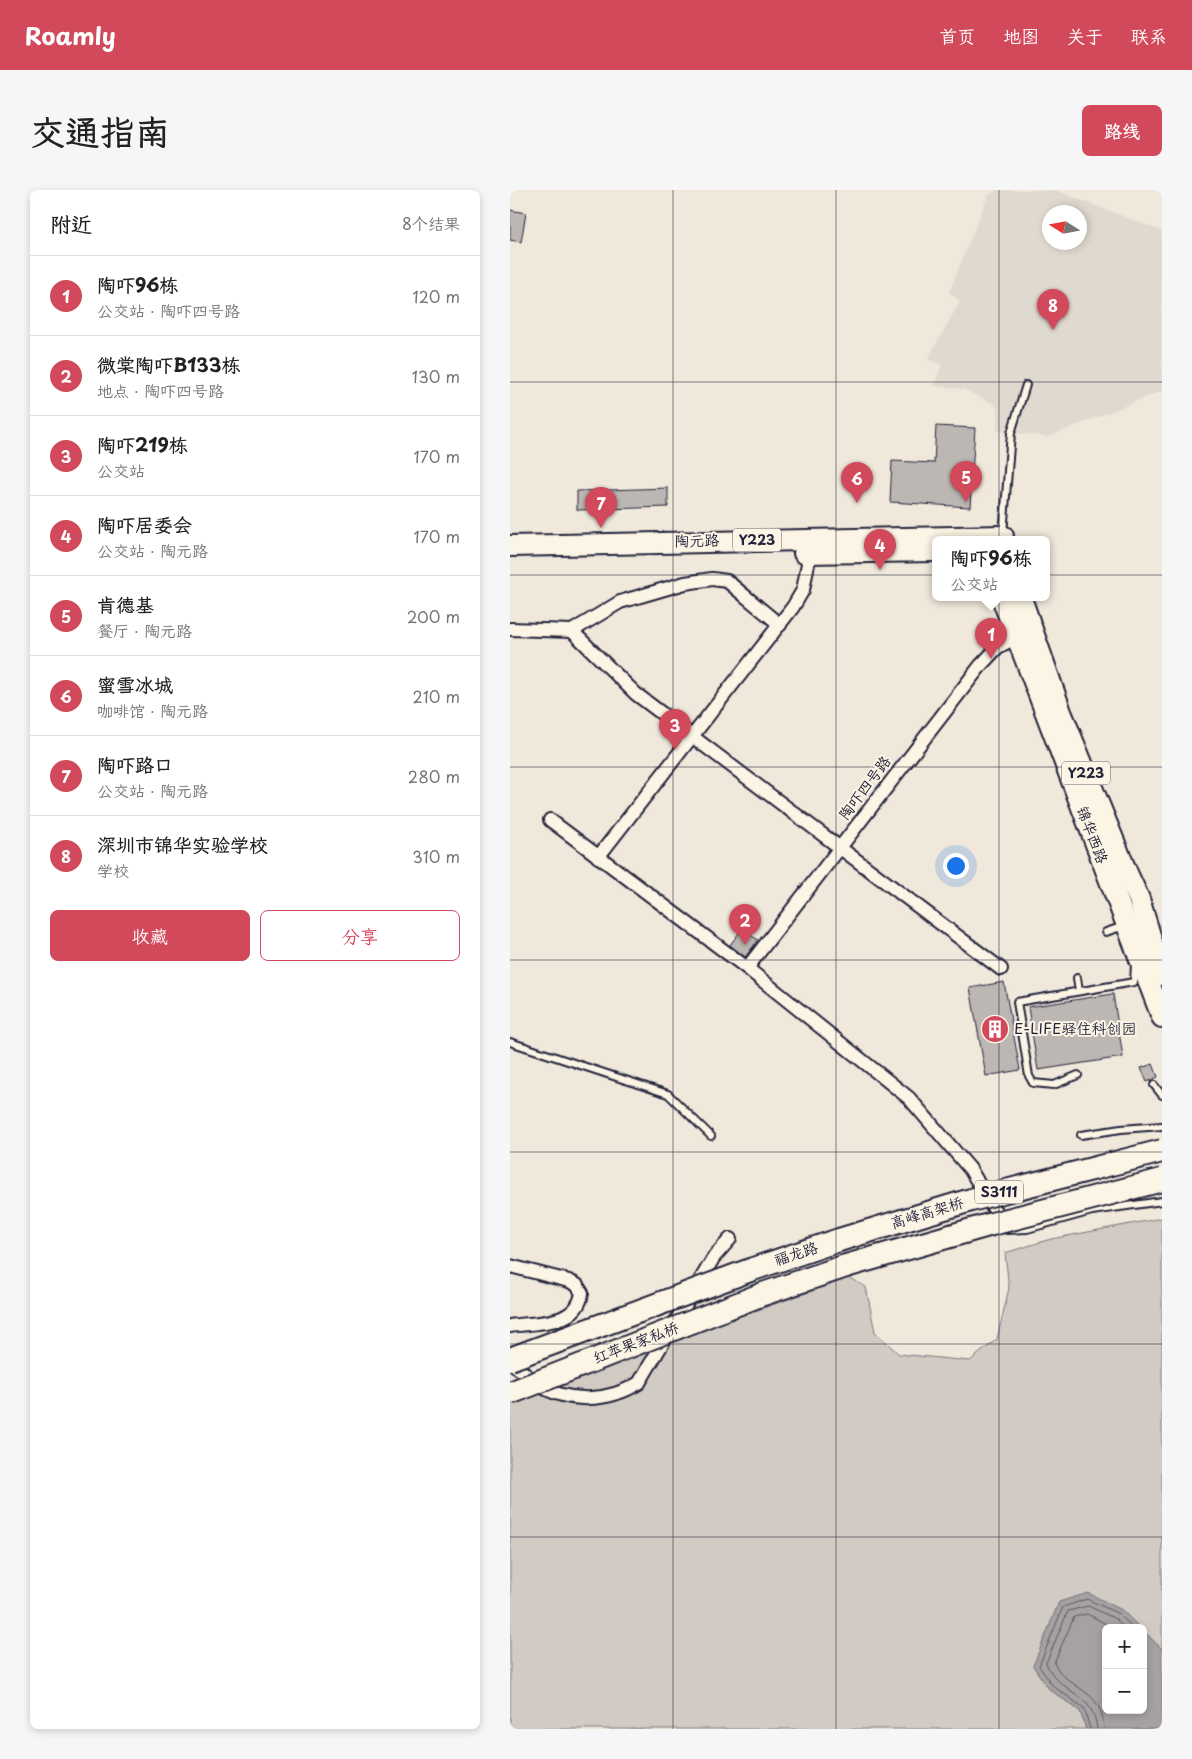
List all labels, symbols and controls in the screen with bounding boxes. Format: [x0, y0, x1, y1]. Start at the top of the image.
text: Roamly [25, 17, 116, 53]
text: 首页 [939, 22, 975, 49]
text: 地图 [1003, 22, 1039, 49]
text: 关于 [1067, 22, 1103, 49]
text: 联系 [1131, 22, 1167, 49]
text: 交通指南 [30, 104, 170, 157]
button: 路线 [1082, 105, 1162, 156]
north arrow [1042, 205, 1087, 250]
text: 附近 [50, 207, 92, 239]
text: 8个结果 [402, 211, 460, 235]
text: 陶吓96栋 [97, 270, 178, 298]
text: 1 [62, 284, 70, 308]
text: 120 m [413, 284, 460, 308]
pin: 8 [1037, 289, 1069, 330]
text: 公交站 · 陶吓四号路 [97, 298, 240, 322]
text: 微棠陶吓B133栋 [97, 350, 241, 378]
text: 2 [60, 364, 72, 388]
text: 130 m [412, 364, 460, 388]
text: 地点 · 陶吓四号路 [97, 378, 224, 402]
text: 陶吓219栋 [97, 430, 188, 458]
text: 3 [61, 444, 71, 468]
text: 170 m [414, 444, 460, 468]
text: 公交站 [97, 458, 145, 482]
pin: 5 [950, 461, 982, 502]
pin: 6 [841, 462, 873, 503]
pin: 7 [585, 487, 617, 528]
text: 陶吓居委会 [97, 510, 192, 538]
text: 4 [61, 524, 71, 548]
text: 170 m [414, 524, 460, 548]
street label: 陶元路 [674, 528, 720, 551]
road number: Y223 [733, 528, 781, 552]
pin: 4 [864, 529, 896, 570]
popup [932, 536, 1050, 601]
text: 公交站 · 陶元路 [97, 538, 208, 562]
text: 陶吓96栋 [950, 543, 1032, 571]
text: 公交站 [950, 571, 998, 595]
text: 肯德基 [97, 590, 154, 618]
text: 5 [61, 604, 71, 628]
text: 200 m [407, 604, 460, 628]
text: 餐厅 · 陶元路 [97, 618, 192, 642]
pin: 1 [975, 618, 1007, 659]
text: 蜜雪冰城 [97, 670, 173, 698]
text: 6 [60, 684, 72, 708]
text: 210 m [412, 684, 460, 708]
text: 咖啡馆 · 陶元路 [97, 698, 208, 722]
pin: 3 [659, 709, 691, 750]
text: 陶吓路口 [97, 750, 173, 778]
street label: 陶吓四号路 [832, 750, 896, 824]
road number: Y223 [1062, 762, 1110, 784]
text: 7 [61, 764, 71, 788]
text: 280 m [408, 764, 460, 788]
text: 公交站 · 陶元路 [97, 778, 208, 802]
street label: 锦华西路 [1072, 802, 1115, 867]
text: 深圳市锦华实验学校 [97, 830, 268, 858]
text: 8 [61, 844, 71, 868]
text: 310 m [412, 844, 460, 868]
your location [943, 853, 969, 879]
text: 学校 [97, 858, 129, 882]
pin: 2 [729, 904, 761, 945]
button: 收藏 [50, 910, 250, 961]
button: 分享 [260, 910, 460, 961]
building icon: E-LIFE驿住科创园 [980, 1014, 1010, 1044]
place label: E-LIFE驿住科创园 [1014, 1016, 1136, 1039]
road number: S3111 [975, 1180, 1023, 1204]
street label: 高峰高架桥 [887, 1190, 966, 1234]
street label: 福龙路 [771, 1235, 820, 1270]
street label: 红苹果家私桥 [589, 1315, 682, 1368]
map controls [1102, 1624, 1147, 1714]
button: + [1102, 1624, 1147, 1669]
button: − [1102, 1669, 1147, 1714]

